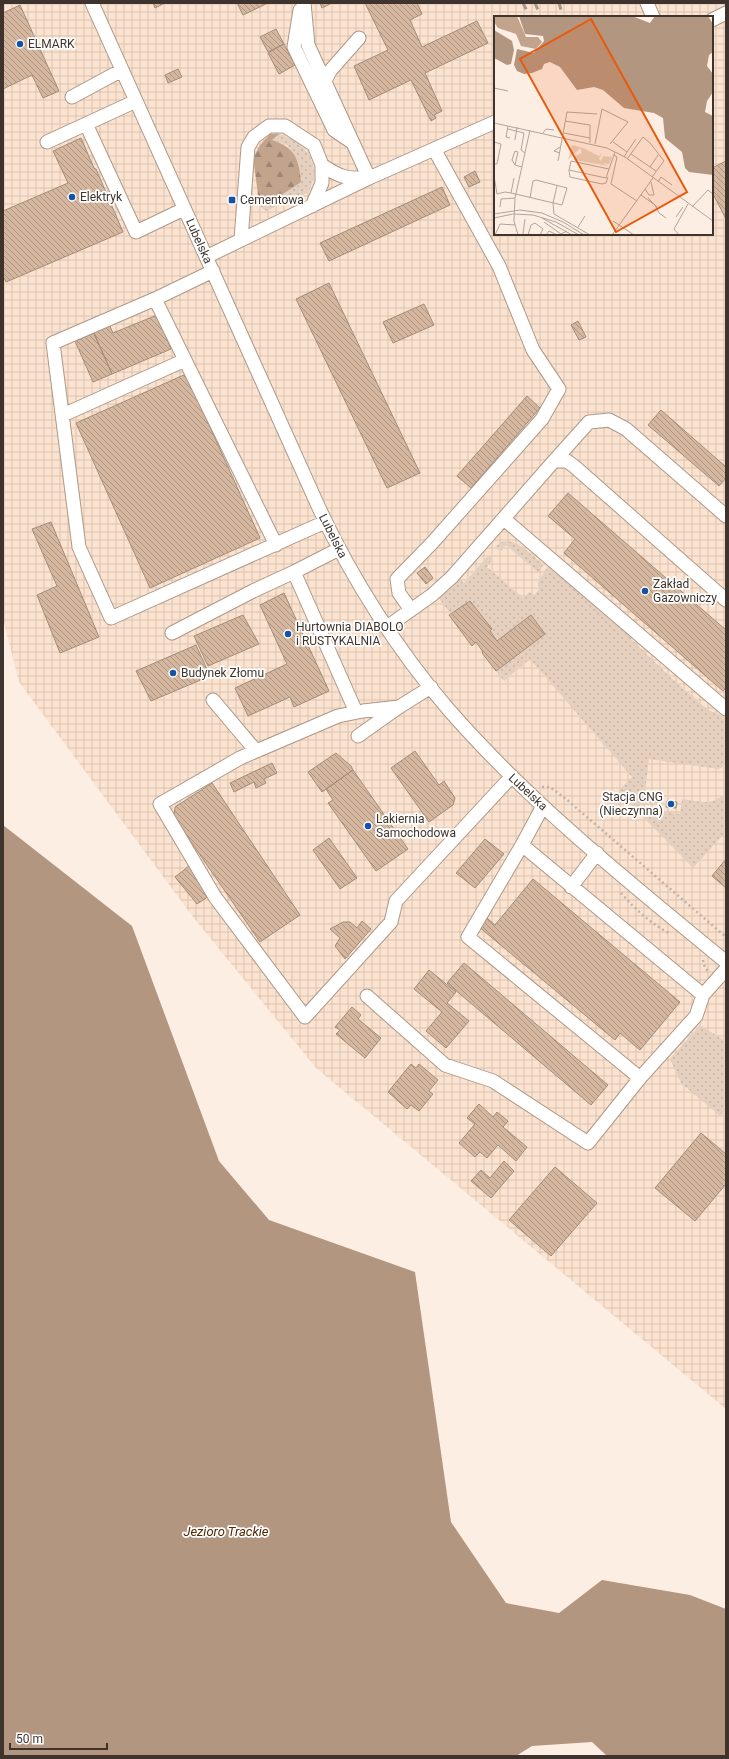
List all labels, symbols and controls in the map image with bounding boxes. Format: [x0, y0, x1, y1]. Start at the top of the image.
inset map [494, 16, 713, 235]
place label: ELMARK [28, 37, 75, 51]
marker: ELMARK [15, 39, 25, 49]
place label: Elektryk [80, 190, 123, 204]
marker: Elektryk [67, 192, 77, 202]
place label: Cementowa [240, 193, 304, 207]
marker: Cementowa [227, 195, 237, 205]
street label: Lubelska [183, 216, 215, 266]
street label: Lubelska [316, 512, 350, 560]
place label: Zakład Gazowniczy [653, 577, 717, 605]
marker: Zakład Gazowniczy [640, 586, 650, 596]
place label: Hurtownia DIABOLO i RUSTYKALNIA [296, 620, 403, 648]
marker: Hurtownia DIABOLO i RUSTYKALNIA [283, 629, 293, 639]
place label: Budynek Złomu [181, 666, 264, 680]
marker: Budynek Złomu [168, 668, 178, 678]
street label: Lubelska [506, 771, 550, 813]
place label: Stacja CNG (Nieczynna) [599, 790, 663, 818]
marker: Stacja CNG (Nieczynna) [666, 799, 676, 809]
place label: Lakiernia Samochodowa [376, 812, 456, 840]
marker: Lakiernia Samochodowa [363, 821, 373, 831]
water label: Jezioro Trackie [183, 1524, 269, 1539]
scale bar [10, 1725, 107, 1751]
text: 50 m [16, 1732, 43, 1746]

